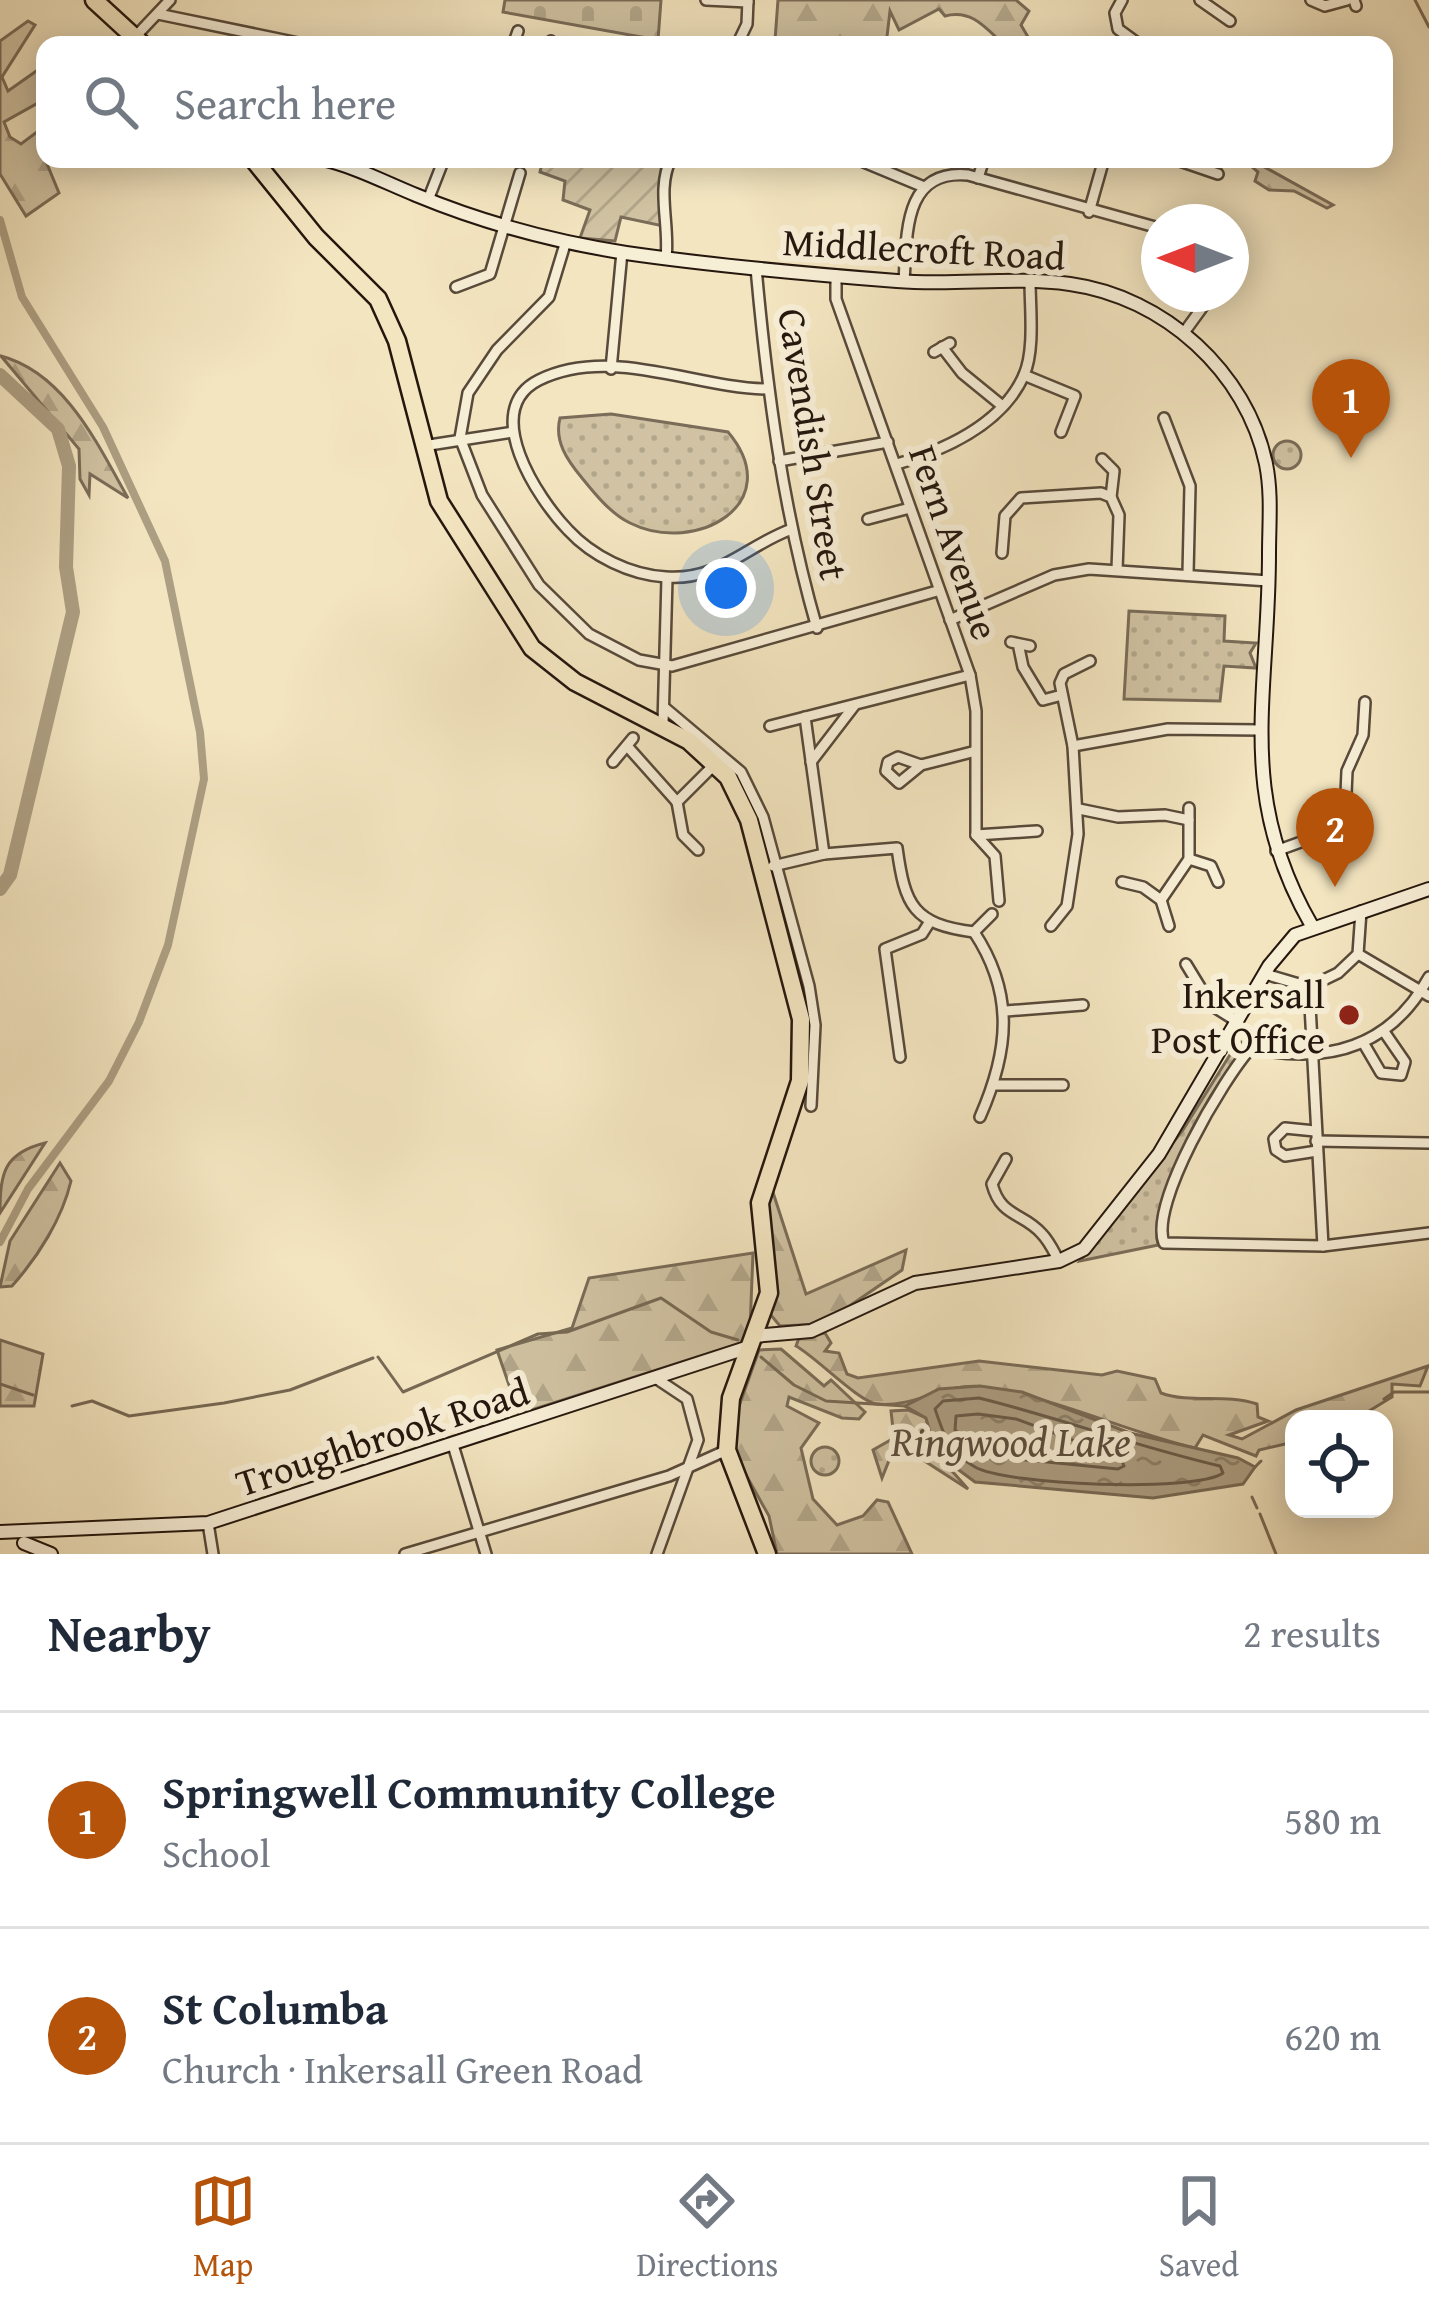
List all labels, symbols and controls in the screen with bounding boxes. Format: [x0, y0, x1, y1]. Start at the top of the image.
search box [36, 36, 1393, 168]
icon: search [78, 69, 144, 135]
text: Search here [174, 70, 396, 135]
north arrow [1141, 204, 1249, 312]
street label: Middlecroft Road [781, 212, 1067, 284]
street label: Cavendish Street [764, 304, 864, 584]
pin: 1 [1312, 359, 1390, 458]
street label: Fern Avenue [895, 437, 1015, 647]
your location [696, 558, 756, 618]
pin: 2 [1296, 788, 1374, 887]
place label: Inkersall Post Office [1151, 965, 1325, 1067]
marker: Inkersall Post Office [1336, 1002, 1362, 1028]
street label: Troughbrook Road [228, 1362, 536, 1510]
water label: Ringwood Lake [890, 1410, 1131, 1471]
map controls [1285, 1410, 1393, 1518]
button: locate [1285, 1410, 1393, 1518]
text: Nearby [48, 1595, 211, 1670]
text: 2 results [1243, 1604, 1381, 1661]
text: Springwell Community College [162, 1759, 776, 1824]
text: 1 [77, 1791, 97, 1848]
text: 580 m [1284, 1791, 1381, 1848]
text: School [162, 1824, 270, 1881]
text: St Columba [162, 1975, 388, 2040]
text: 2 [77, 2007, 97, 2064]
text: 620 m [1284, 2007, 1381, 2064]
text: Church · Inkersall Green Road [162, 2040, 643, 2097]
tab: Map [190, 2168, 256, 2288]
tab: Directions [637, 2168, 778, 2288]
tab: Saved [1159, 2168, 1239, 2288]

